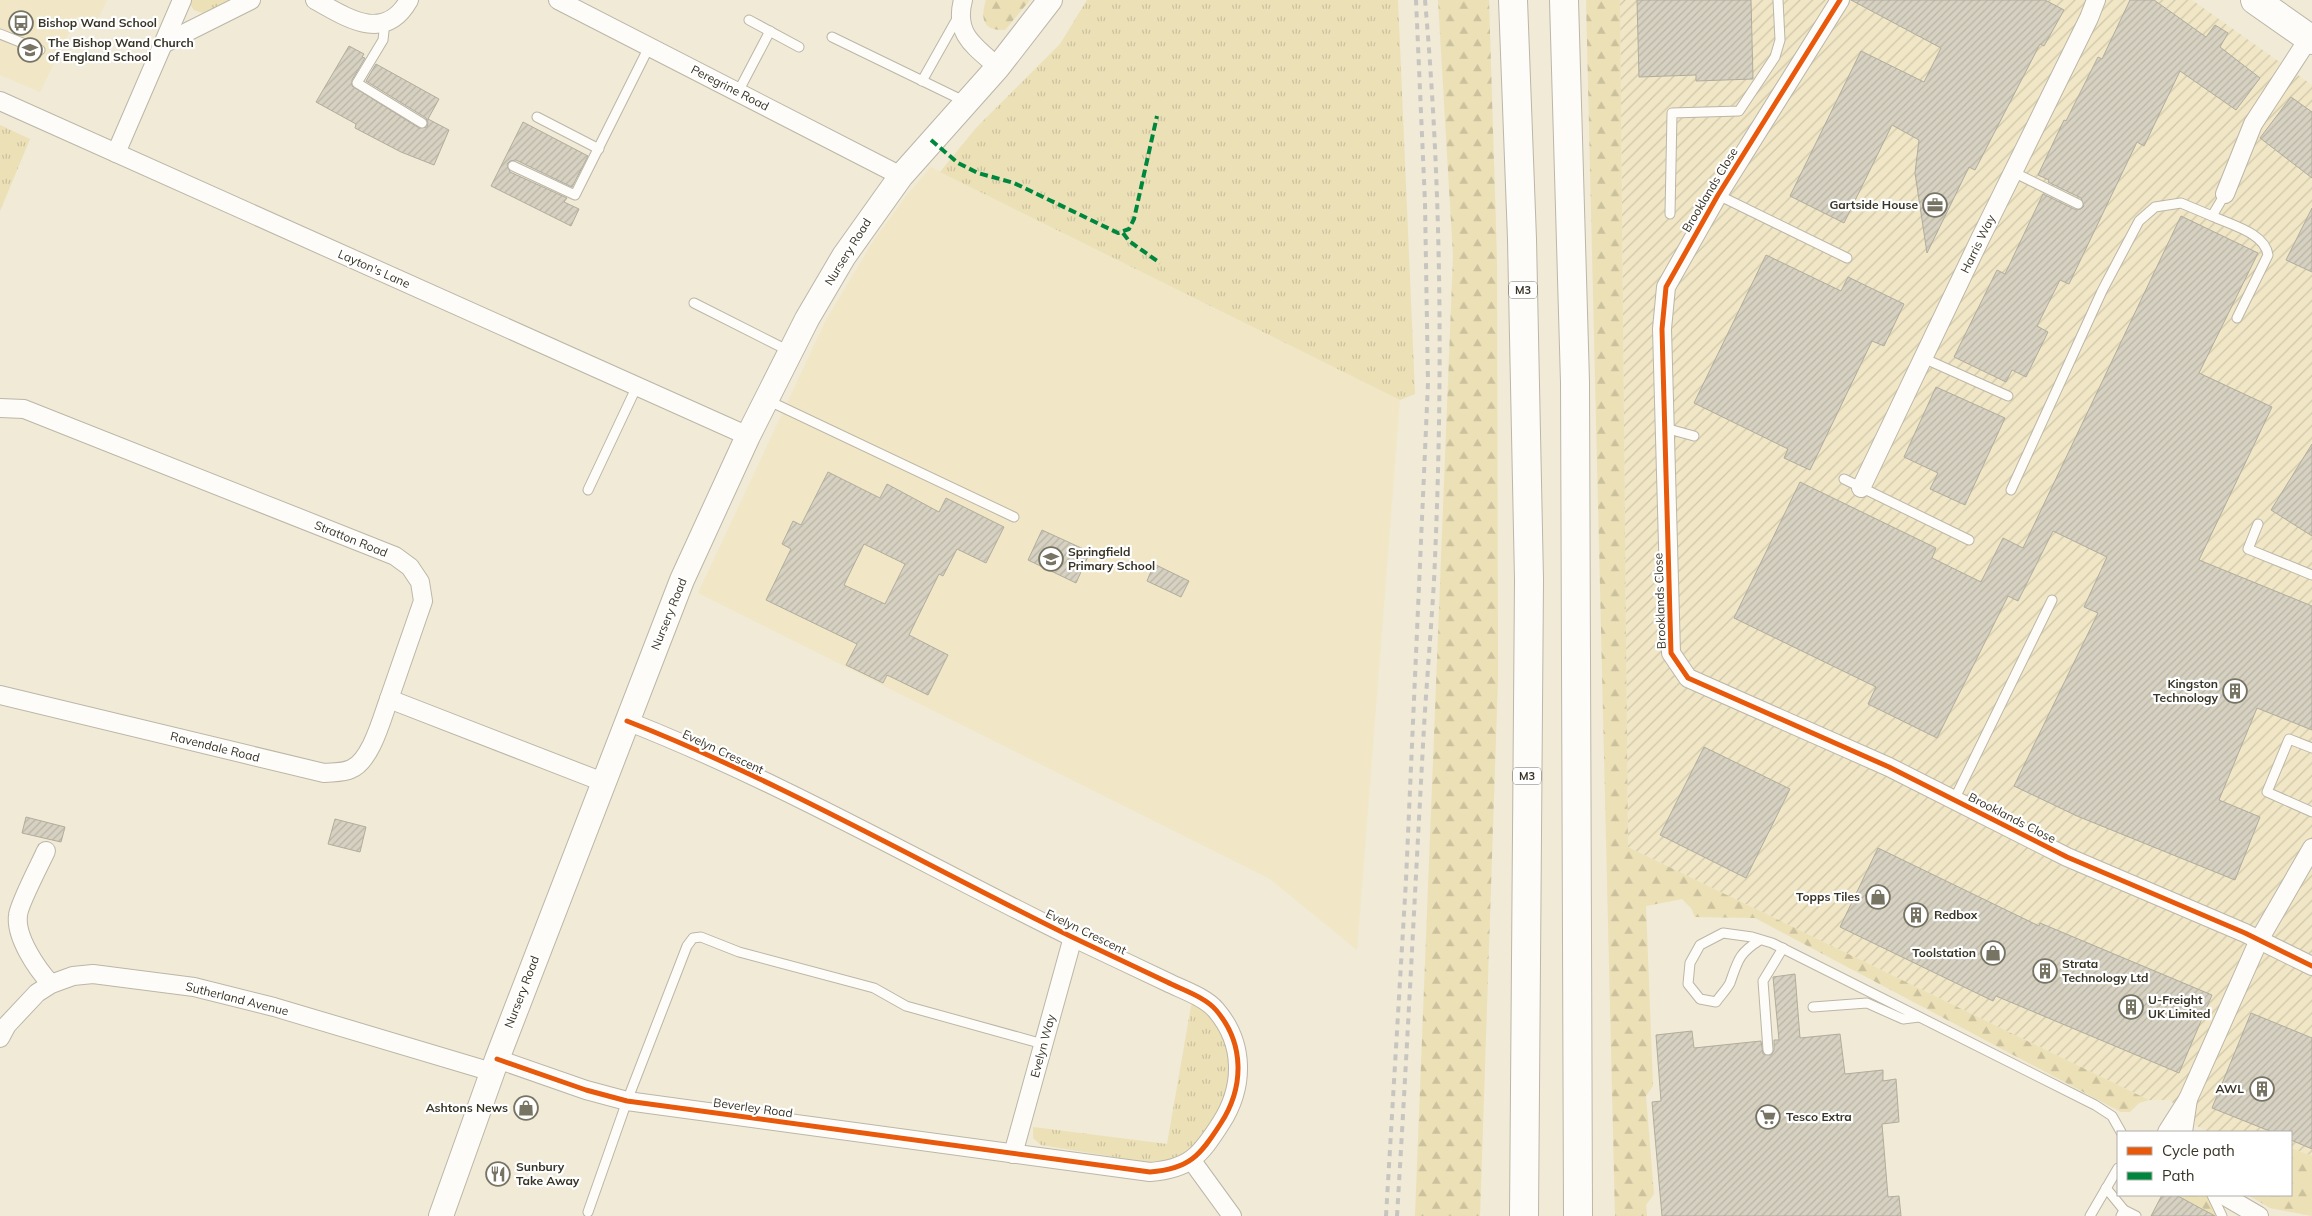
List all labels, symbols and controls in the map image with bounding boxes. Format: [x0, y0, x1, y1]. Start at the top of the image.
bus stop icon: Bishop Wand School [8, 10, 34, 36]
place label: Bishop Wand School [38, 15, 157, 30]
place label: The Bishop Wand Church of England School [48, 35, 194, 64]
school or university icon: The Bishop Wand Church of England School [17, 37, 43, 63]
street label: Peregrine Road [689, 61, 772, 114]
street label: Brooklands Close [1678, 145, 1741, 235]
office icon: Gartside House [1922, 192, 1948, 218]
place label: Gartside House [1829, 197, 1918, 212]
street label: Harris Way [1957, 212, 1998, 275]
street label: Nursery Road [821, 215, 874, 288]
street label: Layton's Lane [336, 246, 413, 291]
road number: M3 [1509, 282, 1537, 298]
street label: Stratton Road [312, 517, 390, 560]
place label: Springfield Primary School [1068, 544, 1155, 573]
school or university icon: Springfield Primary School [1038, 546, 1064, 572]
street label: Brooklands Close [1650, 553, 1669, 649]
street label: Nursery Road [647, 576, 690, 652]
place label: Kingston Technology [2153, 676, 2218, 705]
building icon: Kingston Technology [2222, 678, 2248, 704]
street label: Evelyn Crescent [680, 726, 766, 777]
street label: Ravendale Road [169, 728, 261, 765]
road number: M3 [1513, 768, 1541, 784]
street label: Brooklands Close [1966, 789, 2058, 846]
shop icon: Topps Tiles [1865, 884, 1891, 910]
place label: Topps Tiles [1796, 889, 1860, 904]
building icon: Redbox [1903, 902, 1929, 928]
street label: Evelyn Crescent [1044, 906, 1129, 958]
place label: Redbox [1934, 907, 1978, 922]
shop icon: Toolstation [1980, 940, 2006, 966]
place label: Toolstation [1912, 945, 1976, 960]
street label: Nursery Road [501, 954, 542, 1030]
place label: Strata Technology Ltd [2062, 956, 2149, 985]
building icon: Strata Technology Ltd [2032, 958, 2058, 984]
street label: Sutherland Avenue [184, 978, 290, 1019]
place label: U-Freight UK Limited [2148, 992, 2210, 1021]
building icon: U-Freight UK Limited [2118, 994, 2144, 1020]
street label: Evelyn Way [1027, 1012, 1058, 1079]
building icon: AWL [2249, 1076, 2275, 1102]
place label: AWL [2216, 1081, 2244, 1096]
shop icon: Ashtons News [513, 1095, 539, 1121]
street label: Beverley Road [712, 1095, 794, 1120]
place label: Ashtons News [426, 1100, 508, 1115]
supermarket icon: Tesco Extra [1755, 1104, 1781, 1130]
place label: Tesco Extra [1786, 1109, 1852, 1124]
legend [2117, 1131, 2292, 1196]
text: Cycle path [2162, 1141, 2235, 1160]
place label: Sunbury Take Away [516, 1159, 580, 1188]
restaurant icon: Sunbury Take Away [485, 1161, 511, 1187]
text: Path [2162, 1166, 2194, 1185]

